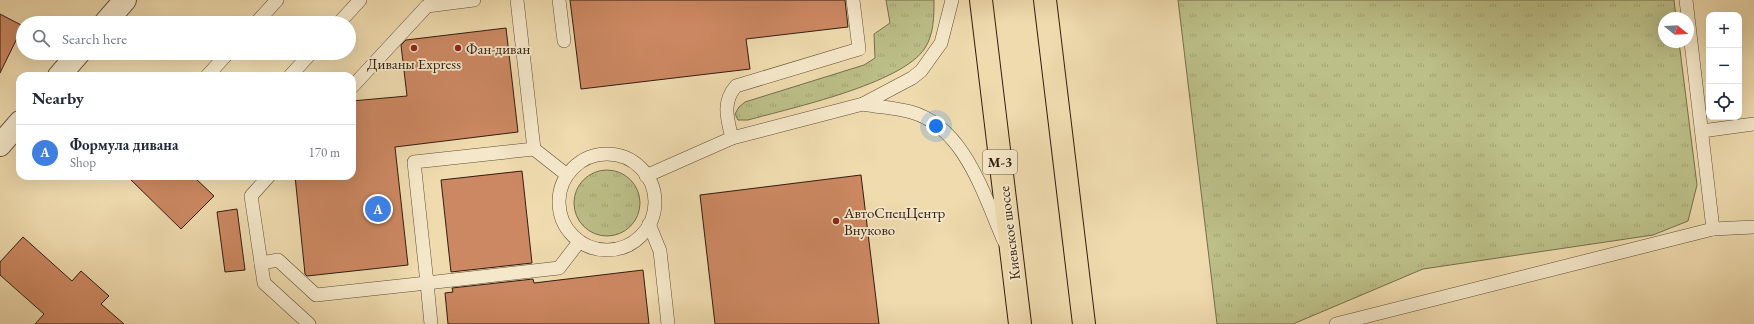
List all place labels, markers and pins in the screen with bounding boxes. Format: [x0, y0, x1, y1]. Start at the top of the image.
place label: Фан-диван [466, 39, 530, 58]
marker: Диваны Express [409, 43, 419, 53]
marker: Фан-диван [453, 43, 463, 53]
place label: Диваны Express [367, 54, 461, 73]
pin: A [365, 194, 391, 224]
place label: АвтоСпецЦентр Внуково [843, 203, 946, 239]
marker: АвтоСпецЦентр Внуково [831, 216, 841, 226]

